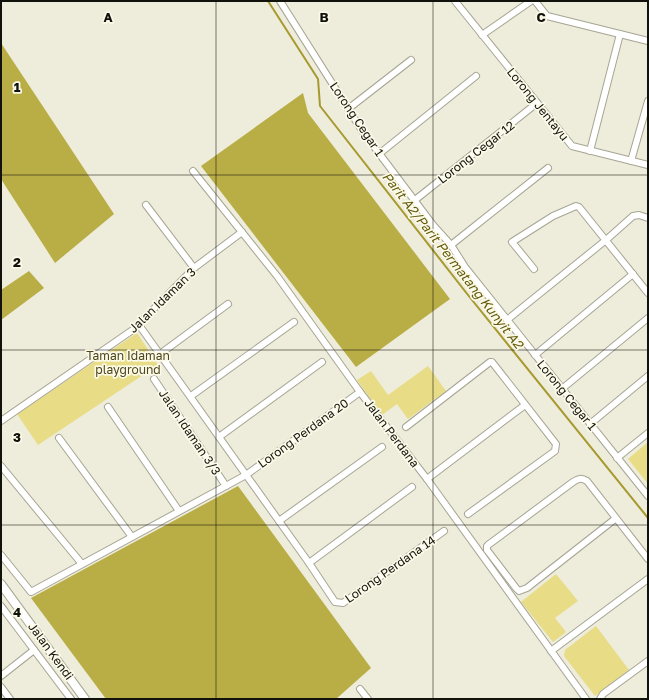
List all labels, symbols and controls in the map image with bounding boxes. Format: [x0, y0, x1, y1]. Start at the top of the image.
text: A [103, 9, 113, 25]
text: B [319, 9, 329, 25]
text: C [536, 9, 546, 25]
street label: Lorong Jentayu [504, 64, 572, 144]
text: 1 [14, 79, 21, 95]
street label: Lorong Cegar 1 [327, 79, 387, 159]
street label: Lorong Cegar 12 [435, 117, 517, 187]
water label: Parit A2/Parit Permatang Kunyit A2 [379, 169, 528, 352]
text: 2 [13, 254, 21, 270]
street label: Jalan Idaman 3 [125, 264, 199, 336]
park label: Taman Idaman playground [86, 348, 170, 377]
street label: Lorong Cegar 1 [534, 357, 600, 433]
street label: Jalan Idaman 3/3 [156, 386, 224, 478]
street label: Lorong Perdana 20 [255, 395, 351, 471]
street label: Jalan Perdana [361, 396, 423, 470]
text: 3 [13, 429, 21, 445]
street label: Lorong Perdana 14 [342, 532, 438, 606]
text: 4 [13, 604, 21, 620]
street label: Jalan Kendi [25, 619, 77, 683]

